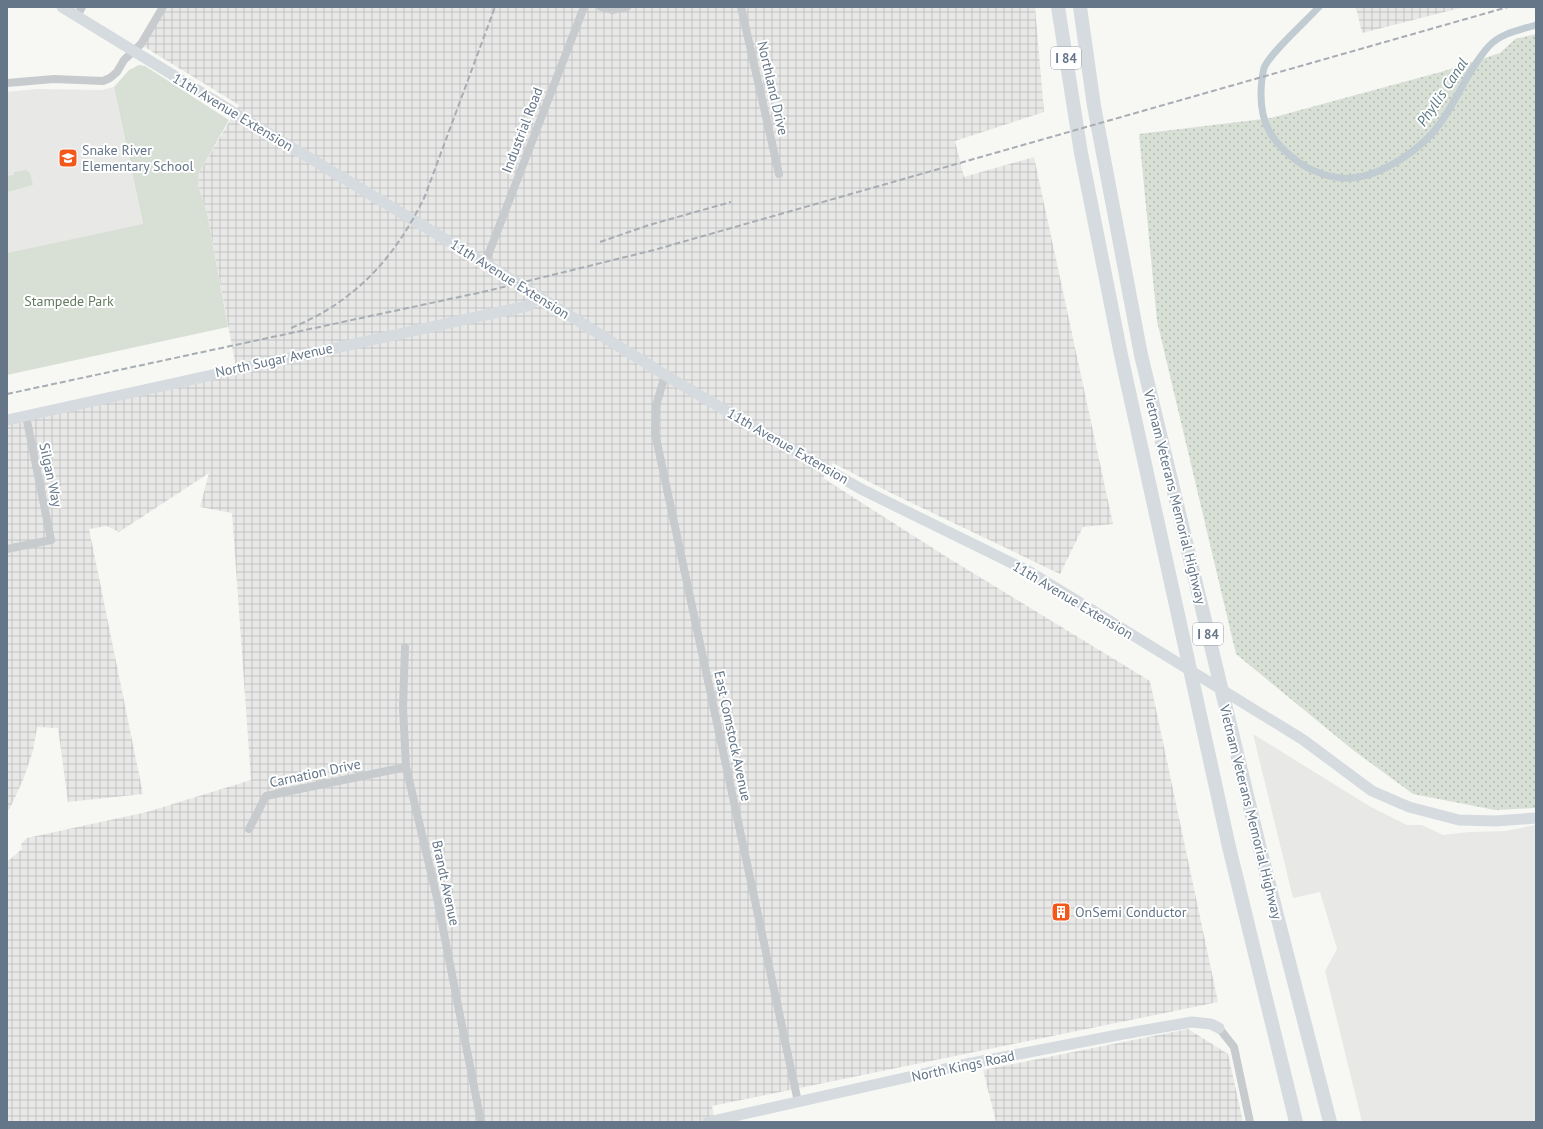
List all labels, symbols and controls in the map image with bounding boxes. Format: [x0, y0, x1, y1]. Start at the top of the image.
street label: Northland Drive [753, 39, 793, 137]
road number: I 84 [1051, 47, 1081, 69]
water label: Phyllis Canal [1412, 54, 1472, 130]
street label: 11th Avenue Extension [170, 69, 296, 155]
street label: Industrial Road [497, 85, 547, 175]
place label: Snake River Elementary School [82, 141, 194, 175]
school or university icon: Snake River Elementary School [57, 147, 79, 169]
street label: 11th Avenue Extension [447, 235, 573, 323]
park label: Stampede Park [24, 292, 114, 310]
street label: North Sugar Avenue [214, 339, 334, 381]
street label: Vietnam Veterans Memorial Highway [1139, 387, 1210, 606]
street label: 11th Avenue Extension [724, 404, 852, 488]
street label: Silgan Way [35, 441, 67, 509]
street label: 11th Avenue Extension [1010, 557, 1136, 643]
road number: I 84 [1193, 623, 1223, 645]
street label: East Comstock Avenue [710, 669, 756, 803]
street label: Vietnam Veterans Memorial Highway [1215, 702, 1286, 921]
street label: Carnation Drive [268, 755, 362, 791]
street label: Brandt Avenue [428, 839, 464, 927]
building icon: OnSemi Conductor [1050, 901, 1072, 923]
place label: OnSemi Conductor [1075, 903, 1187, 921]
street label: North Kings Road [910, 1046, 1016, 1086]

